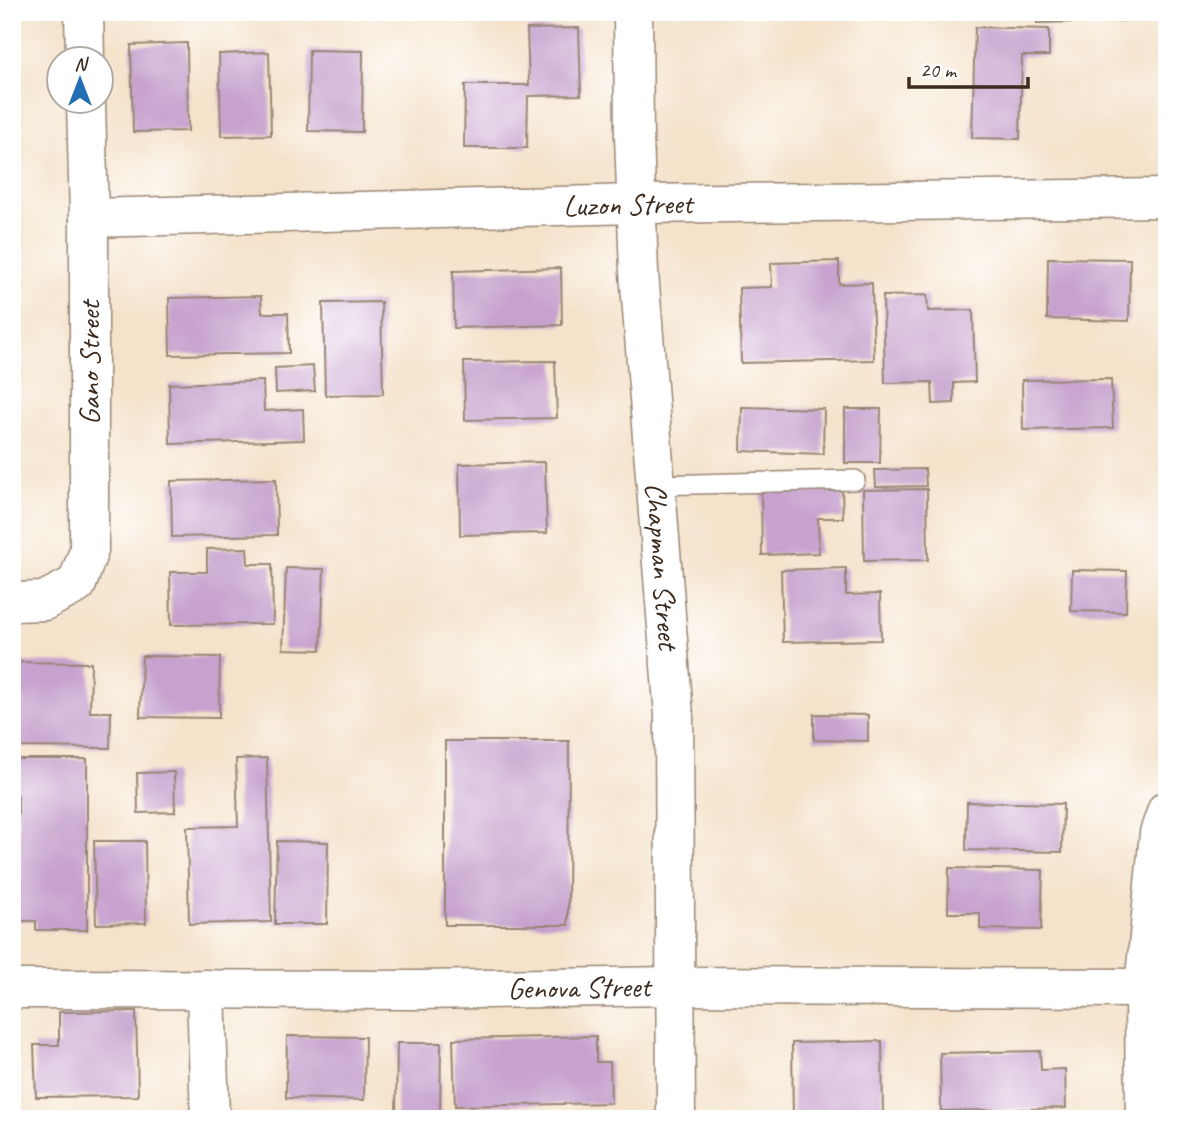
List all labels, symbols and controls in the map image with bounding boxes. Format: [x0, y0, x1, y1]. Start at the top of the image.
north arrow [46, 46, 116, 116]
scale bar [909, 46, 1028, 90]
text: N [74, 52, 89, 76]
text: 20 m [920, 57, 958, 83]
street label: Luzon Street [563, 184, 696, 225]
street label: Gano Street [70, 298, 108, 425]
street label: Chapman Street [637, 481, 688, 654]
street label: Genova Street [507, 967, 654, 1008]

